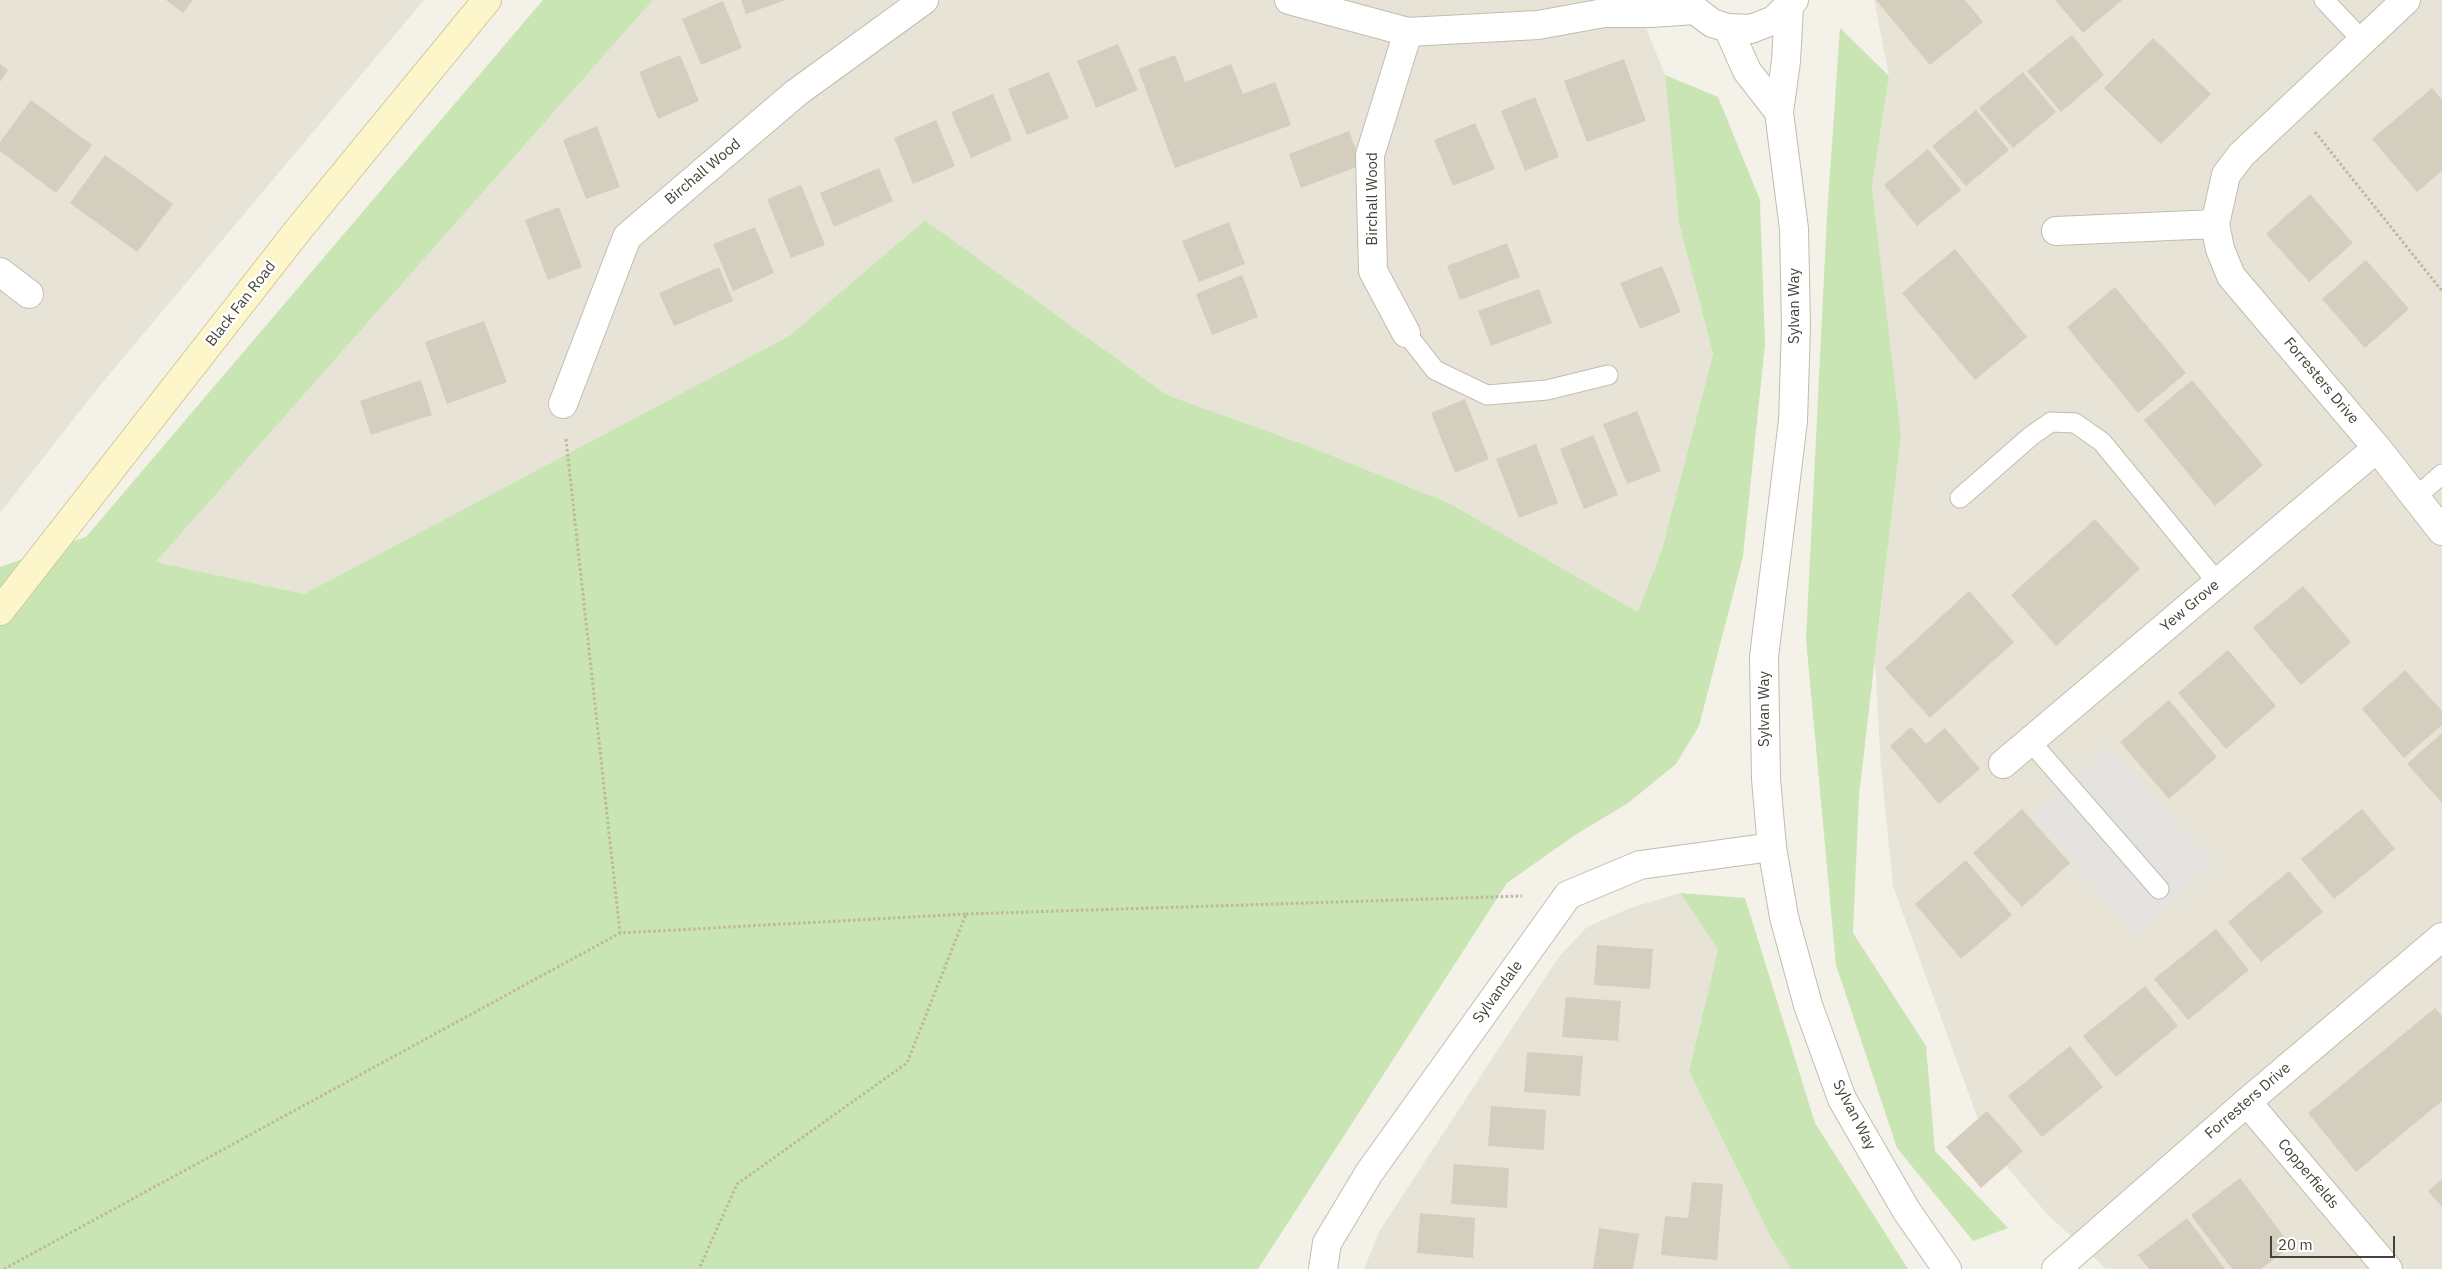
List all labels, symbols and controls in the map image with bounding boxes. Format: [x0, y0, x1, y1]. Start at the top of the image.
street label: Birchall Wood [661, 135, 745, 209]
street label: Birchall Wood [1364, 152, 1382, 246]
street label: Black Fan Road [202, 258, 280, 350]
street label: Sylvan Way [1786, 268, 1804, 344]
street label: Forresters Drive [2280, 334, 2362, 428]
street label: Yew Grove [2157, 576, 2223, 636]
street label: Sylvan Way [1756, 671, 1774, 747]
street label: Sylvandale [1469, 957, 1527, 1027]
street label: Forresters Drive [2202, 1059, 2294, 1143]
street label: Sylvan Way [1829, 1077, 1879, 1153]
street label: Copperfields [2274, 1135, 2342, 1213]
scale bar [2272, 1226, 2397, 1258]
text: 20 m [2278, 1235, 2313, 1254]

